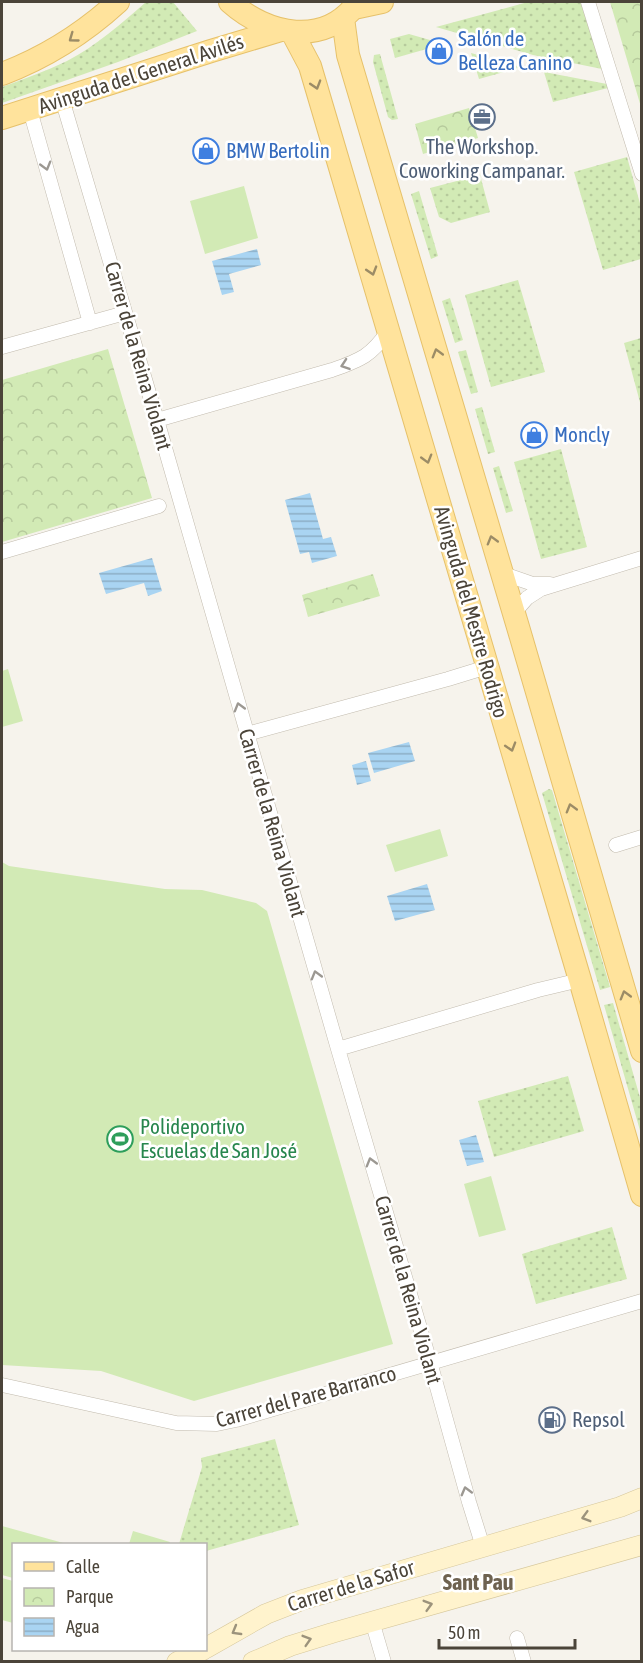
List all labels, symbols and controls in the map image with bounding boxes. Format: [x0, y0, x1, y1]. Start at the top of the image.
place label: Salón de Belleza Canino [458, 26, 572, 74]
street label: Avinguda del General Avilés [35, 29, 246, 118]
one-way arrow [68, 31, 79, 42]
shop icon: Salón de Belleza Canino [424, 36, 454, 66]
one-way arrow [309, 79, 321, 90]
office icon: The Workshop. Coworking Campanar. [467, 102, 497, 132]
place label: The Workshop. Coworking Campanar. [399, 134, 565, 182]
shop icon: BMW Bertolin [191, 136, 221, 166]
place label: BMW Bertolin [226, 138, 330, 162]
one-way arrow [39, 160, 51, 171]
street label: Carrer de la Reina Violant [101, 259, 177, 453]
one-way arrow [365, 266, 377, 276]
one-way arrow [432, 348, 444, 359]
one-way arrow [340, 358, 351, 371]
shop icon: Moncly [519, 420, 549, 450]
place label: Moncly [554, 422, 610, 446]
one-way arrow [420, 453, 432, 463]
street label: Avinguda del Mestre Rodrigo [430, 503, 514, 720]
one-way arrow [487, 535, 499, 546]
one-way arrow [234, 702, 246, 713]
street label: Carrer de la Reina Violant [235, 726, 311, 920]
one-way arrow [504, 741, 516, 751]
one-way arrow [566, 803, 578, 813]
one-way arrow [311, 970, 323, 981]
one-way arrow [620, 990, 632, 1001]
place label: Polideportivo Escuelas de San José [140, 1114, 297, 1162]
sports icon: Polideportivo Escuelas de San José [105, 1124, 135, 1154]
one-way arrow [366, 1157, 378, 1168]
street label: Carrer de la Reina Violant [371, 1193, 447, 1387]
street label: Carrer del Pare Barranco [213, 1360, 399, 1432]
fuel station icon: Repsol [537, 1405, 567, 1435]
place label: Repsol [572, 1407, 625, 1431]
one-way arrow [461, 1486, 473, 1497]
one-way arrow [581, 1510, 592, 1522]
legend [12, 1543, 207, 1651]
street label: Carrer de la Safor [284, 1554, 418, 1616]
text: Calle [66, 1556, 100, 1577]
district label: Sant Pau [443, 1569, 513, 1595]
text: Parque [66, 1586, 114, 1607]
one-way arrow [422, 1600, 433, 1612]
scale bar [439, 1612, 576, 1650]
text: Agua [66, 1616, 100, 1637]
text: 50 m [448, 1622, 480, 1643]
one-way arrow [232, 1624, 242, 1636]
one-way arrow [302, 1635, 312, 1647]

